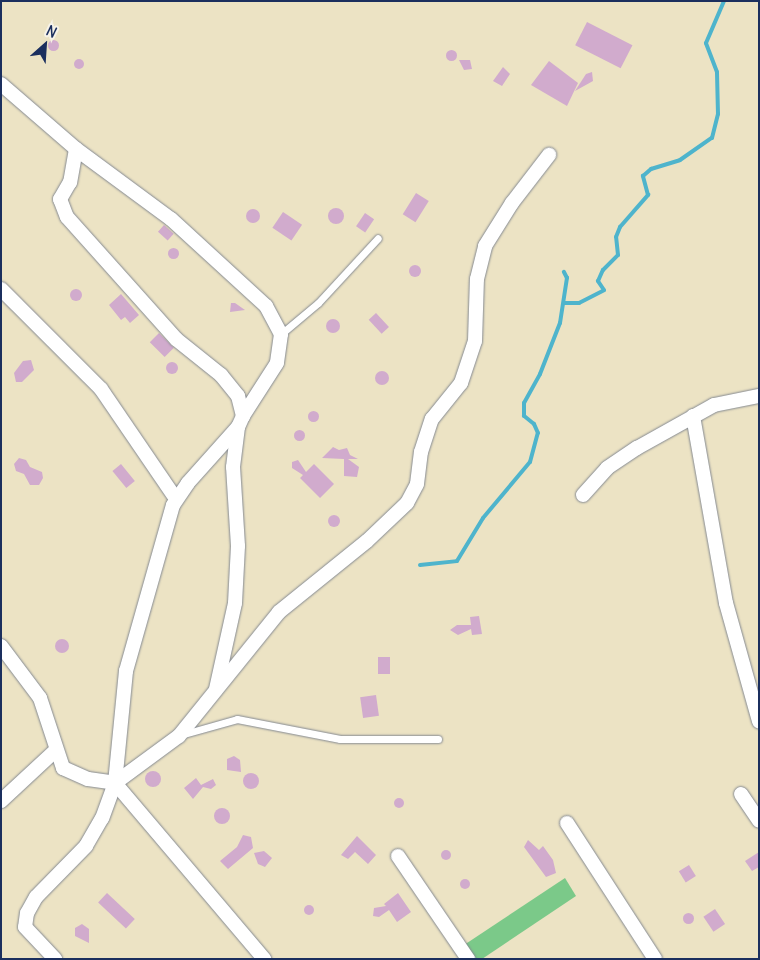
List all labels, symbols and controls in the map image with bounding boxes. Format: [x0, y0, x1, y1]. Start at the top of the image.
north arrow [20, 20, 70, 70]
text: N [43, 21, 60, 42]

